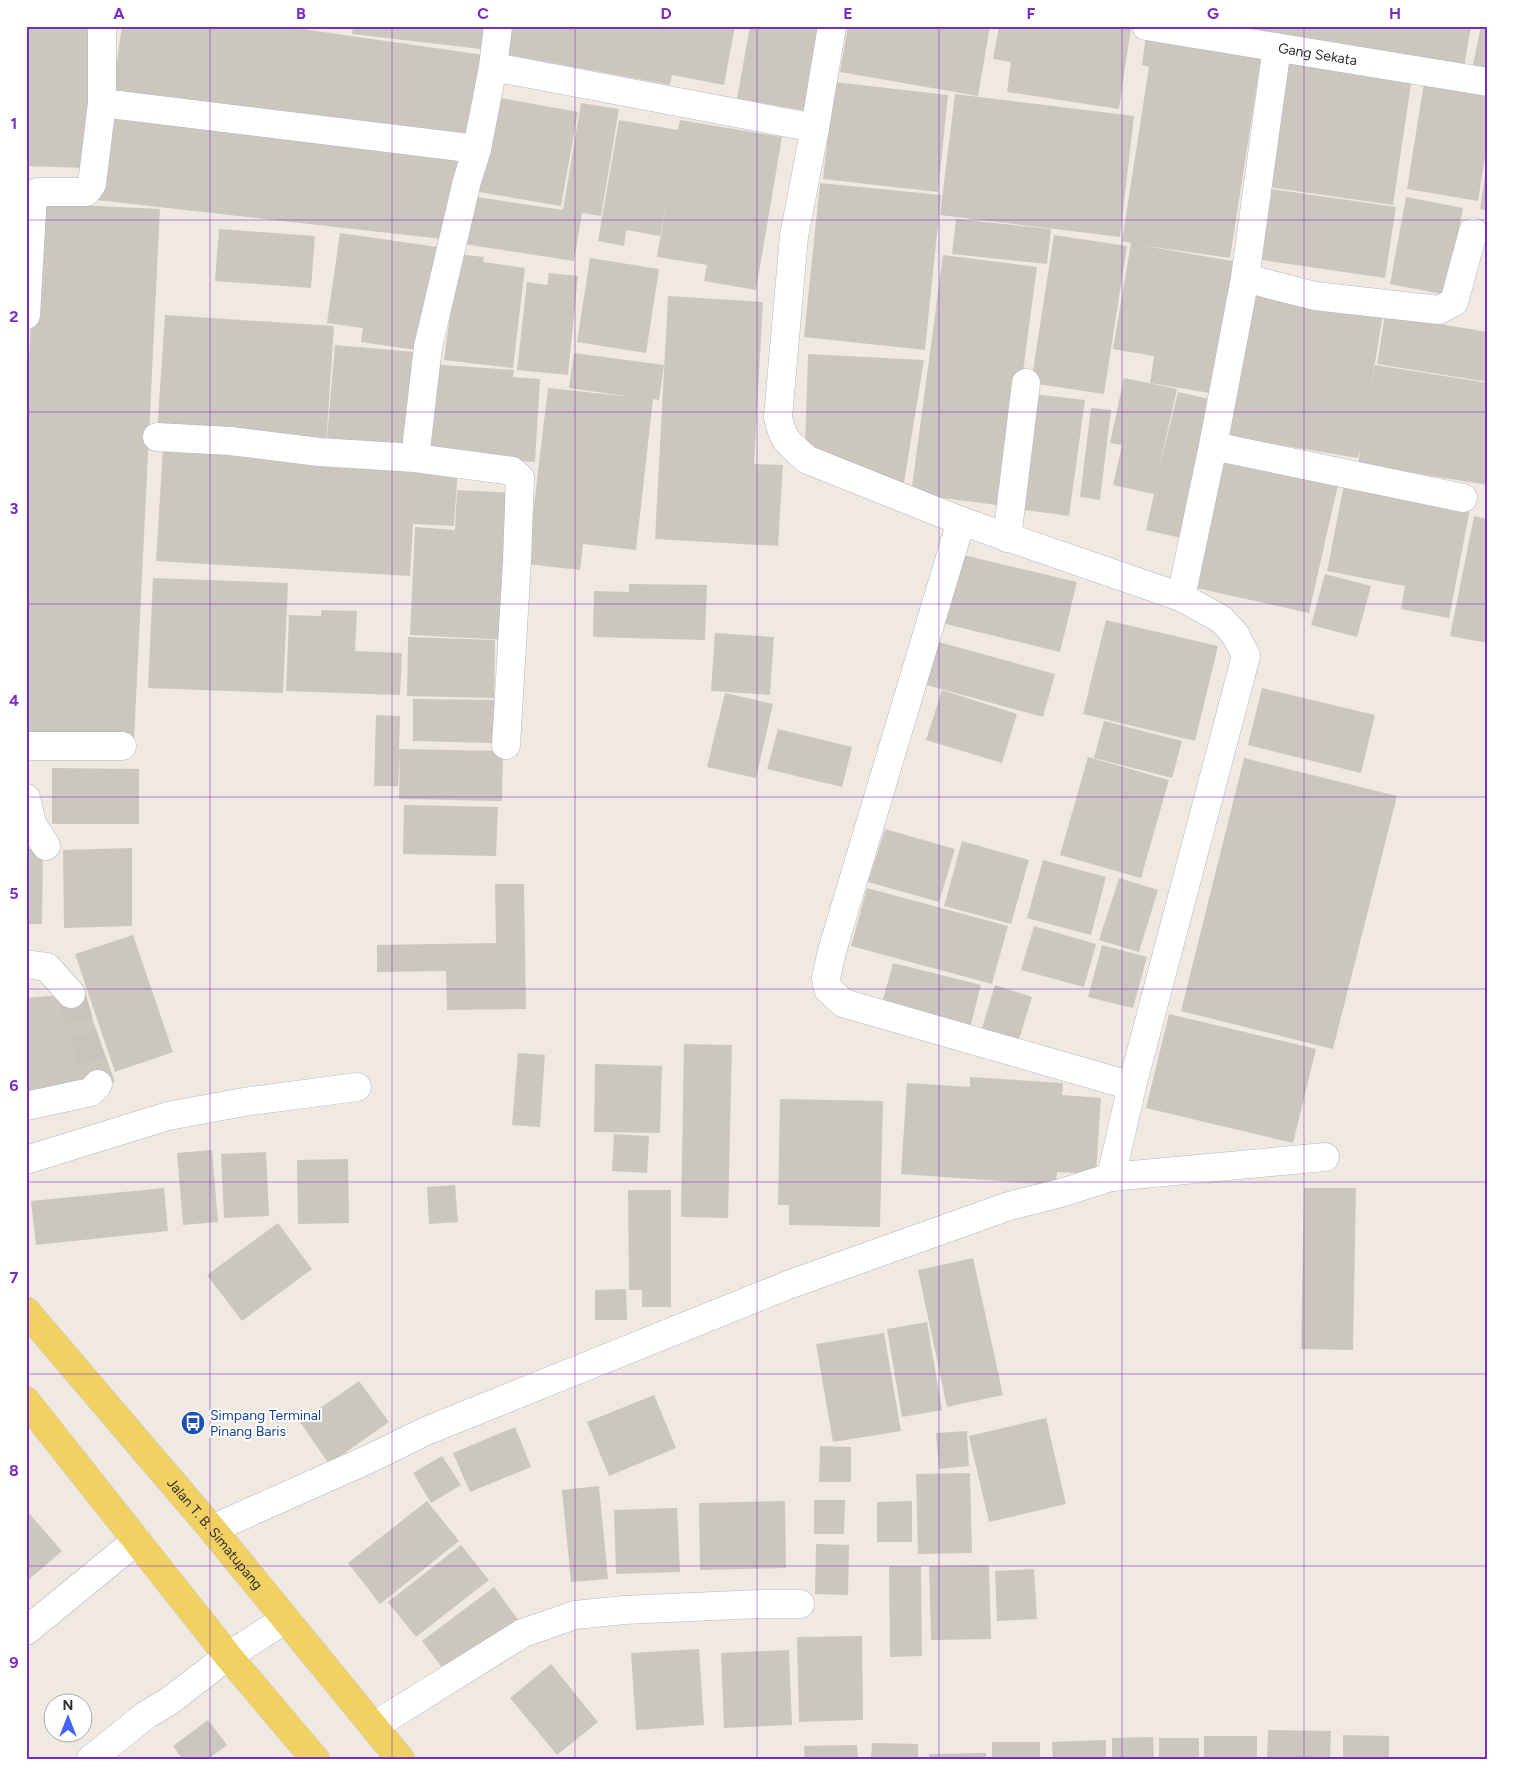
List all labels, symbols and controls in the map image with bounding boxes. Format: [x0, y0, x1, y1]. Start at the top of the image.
text: A [113, 4, 125, 23]
text: B [296, 4, 306, 23]
text: C [477, 4, 489, 23]
text: D [660, 4, 672, 23]
text: E [843, 4, 853, 23]
text: F [1027, 4, 1036, 23]
text: G [1207, 4, 1219, 23]
text: H [1389, 4, 1401, 23]
street label: Gang Sekata [1277, 39, 1358, 69]
text: 1 [11, 114, 17, 133]
text: 2 [9, 307, 19, 326]
text: 3 [10, 499, 19, 518]
text: 4 [9, 691, 19, 710]
text: 5 [9, 884, 19, 903]
text: 6 [9, 1076, 19, 1095]
text: 7 [10, 1268, 19, 1287]
place label: Simpang Terminal Pinang Baris [210, 1407, 321, 1440]
bus stop icon: Simpang Terminal Pinang Baris [180, 1410, 206, 1436]
text: 8 [9, 1461, 19, 1480]
street label: Jalan T. B. Simatupang [163, 1474, 266, 1593]
text: 9 [9, 1653, 19, 1672]
north arrow [42, 1694, 92, 1744]
text: N [63, 1697, 73, 1714]

